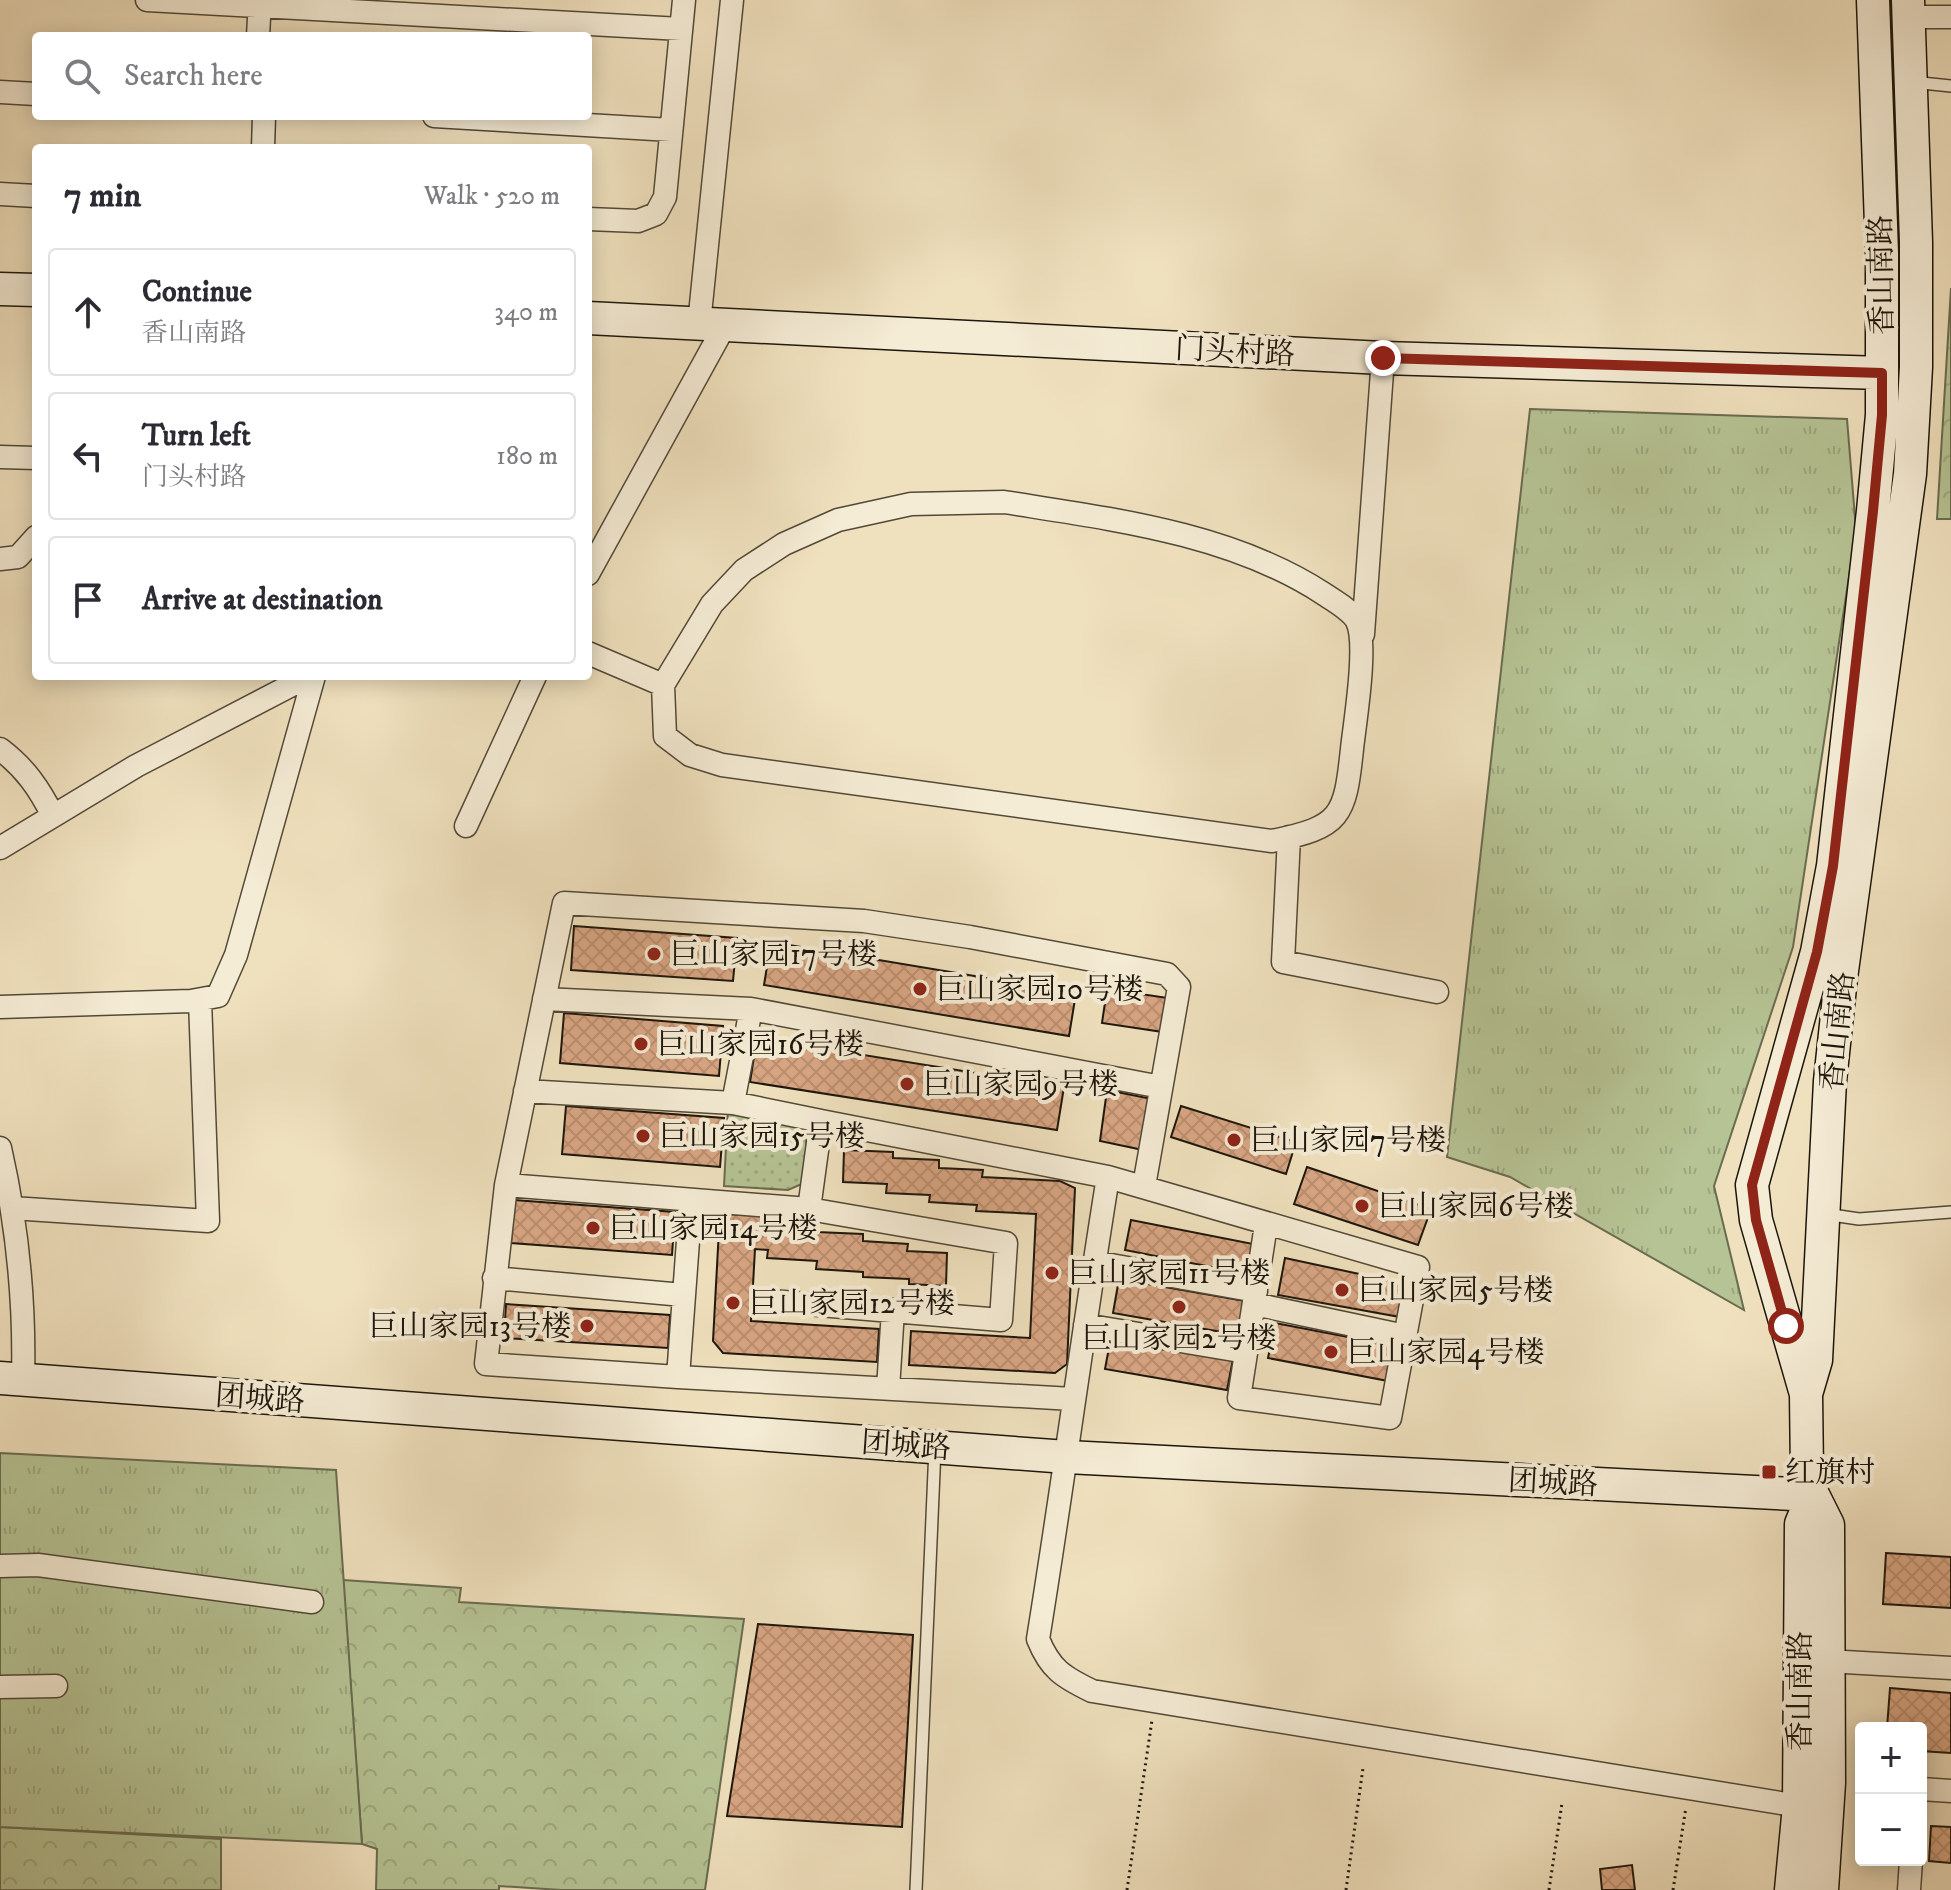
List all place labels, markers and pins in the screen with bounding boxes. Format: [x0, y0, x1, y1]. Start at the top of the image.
place label: 巨山家园17号楼 [670, 937, 877, 974]
marker: 巨山家园17号楼 [645, 945, 663, 963]
place label: 巨山家园10号楼 [936, 972, 1143, 1009]
marker: 巨山家园10号楼 [911, 980, 929, 998]
place label: 巨山家园16号楼 [657, 1027, 864, 1064]
marker: 巨山家园16号楼 [632, 1035, 650, 1053]
place label: 巨山家园9号楼 [923, 1067, 1118, 1104]
marker: 巨山家园9号楼 [898, 1075, 916, 1093]
place label: 巨山家园15号楼 [659, 1119, 865, 1156]
place label: 巨山家园7号楼 [1250, 1123, 1446, 1160]
marker: 巨山家园15号楼 [634, 1127, 652, 1145]
marker: 巨山家园7号楼 [1225, 1131, 1243, 1149]
place label: 巨山家园6号楼 [1378, 1189, 1574, 1226]
marker: 巨山家园6号楼 [1353, 1197, 1371, 1215]
place label: 巨山家园14号楼 [609, 1211, 817, 1248]
marker: 巨山家园14号楼 [584, 1219, 602, 1237]
place label: 巨山家园11号楼 [1068, 1256, 1270, 1293]
marker: 巨山家园11号楼 [1043, 1264, 1061, 1282]
place label: 巨山家园5号楼 [1358, 1273, 1553, 1310]
marker: 巨山家园5号楼 [1333, 1281, 1351, 1299]
place label: 巨山家园12号楼 [749, 1286, 955, 1323]
marker: 巨山家园12号楼 [724, 1294, 742, 1312]
marker: 巨山家园2号楼 [1170, 1298, 1188, 1316]
place label: 巨山家园13号楼 [369, 1309, 571, 1346]
marker: 巨山家园13号楼 [578, 1317, 596, 1335]
place label: 巨山家园2号楼 [1082, 1321, 1276, 1358]
place label: 巨山家园4号楼 [1347, 1335, 1544, 1372]
marker: 巨山家园4号楼 [1322, 1343, 1340, 1361]
place label: 红旗村 [1785, 1455, 1875, 1492]
marker: 红旗村 [1760, 1463, 1778, 1481]

